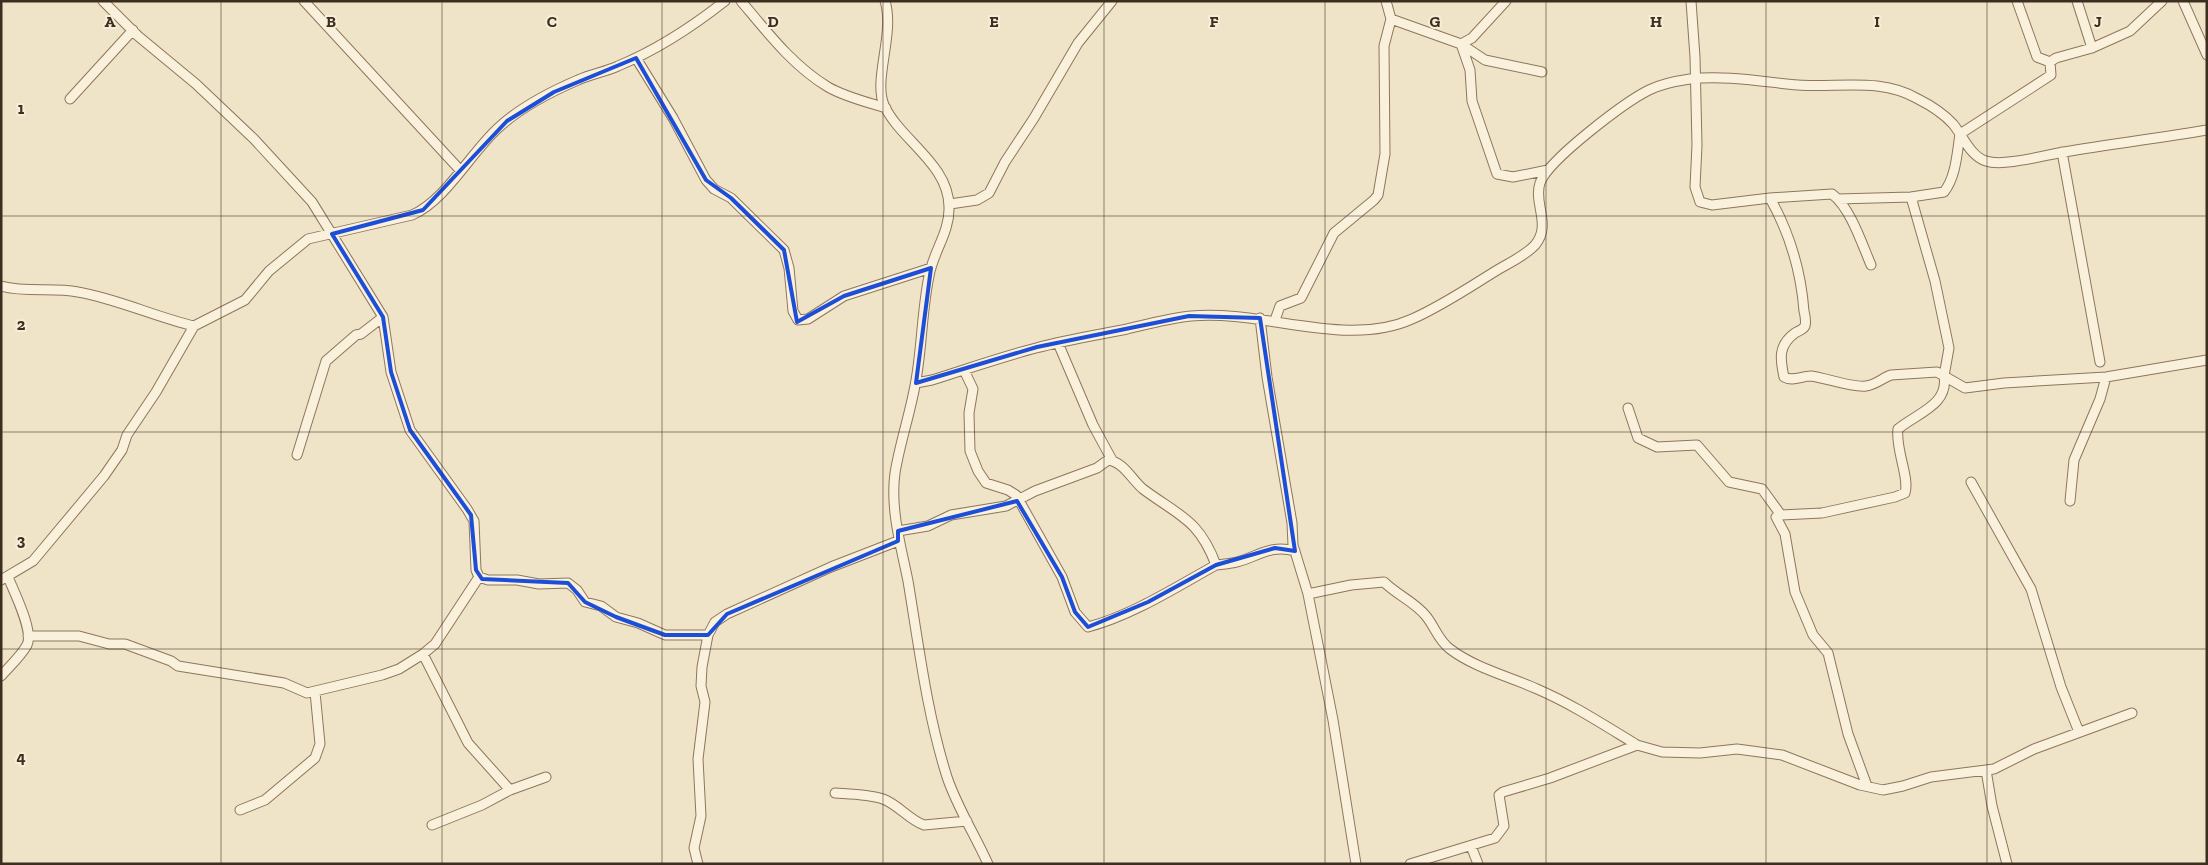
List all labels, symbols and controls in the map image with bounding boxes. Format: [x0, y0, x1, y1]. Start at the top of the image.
text: A [105, 12, 116, 31]
text: B [326, 12, 336, 31]
text: C [547, 12, 557, 31]
text: D [767, 12, 779, 31]
text: E [989, 12, 999, 31]
text: F [1209, 12, 1219, 31]
text: G [1430, 12, 1441, 31]
text: H [1650, 12, 1662, 31]
text: I [1874, 12, 1880, 31]
text: J [2094, 12, 2102, 31]
text: 1 [18, 99, 25, 118]
text: 2 [17, 315, 26, 334]
text: 3 [17, 531, 26, 550]
text: 4 [16, 748, 26, 767]

